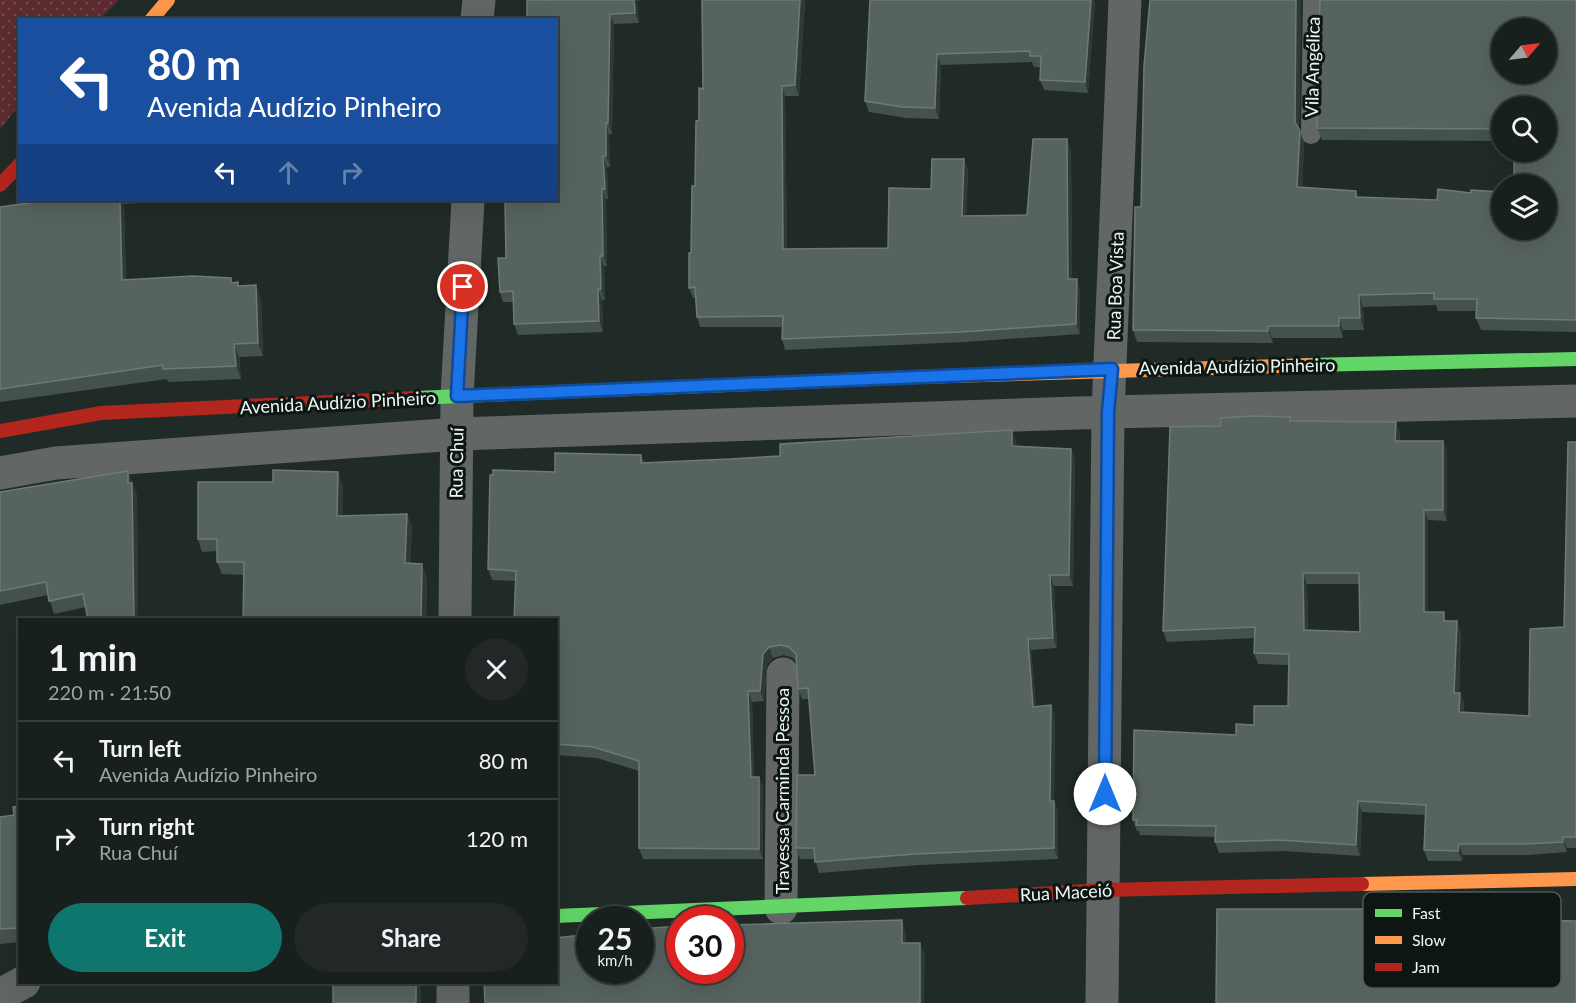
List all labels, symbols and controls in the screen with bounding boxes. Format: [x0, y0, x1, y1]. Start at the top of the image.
street label: Vila Angélica [1300, 16, 1324, 118]
north arrow [1491, 18, 1557, 84]
map controls [1491, 18, 1557, 240]
text: 80 m [147, 39, 241, 89]
icon: left [48, 42, 126, 120]
text: Avenida Audízio Pinheiro [147, 90, 442, 123]
button: search [1491, 96, 1557, 162]
icon: left [209, 156, 242, 189]
icon: ahead [272, 156, 305, 189]
icon: right [335, 156, 368, 189]
button: layers [1491, 174, 1557, 240]
street label: Rua Boa Vista [1102, 231, 1128, 341]
pin [437, 261, 488, 312]
icon: arrive [446, 270, 479, 303]
street label: Avenida Audízio Pinheiro [1139, 353, 1335, 379]
street label: Avenida Audízio Pinheiro [239, 386, 437, 418]
street label: Rua Chuí [444, 427, 468, 499]
text: 1 min [48, 635, 137, 679]
button: close [465, 638, 528, 701]
text: 220 m · 21:50 [48, 680, 171, 704]
street label: Travessa Carminda Pessoa [771, 688, 793, 894]
text: Turn left [99, 735, 181, 762]
icon: left [48, 744, 81, 777]
text: 80 m [479, 747, 528, 774]
text: Avenida Audízio Pinheiro [99, 762, 317, 786]
position arrow [1073, 762, 1137, 826]
text: Turn right [99, 813, 194, 840]
icon: right [48, 822, 81, 855]
text: 120 m [466, 825, 528, 852]
text: Rua Chuí [99, 840, 178, 864]
street label: Rua Maceió [1019, 879, 1113, 905]
legend [1363, 892, 1561, 988]
button: Exit [48, 903, 282, 972]
button: Share [294, 903, 528, 972]
text: Fast [1412, 903, 1441, 922]
speed limit sign: 30 [666, 906, 744, 984]
text: 25 [598, 920, 632, 956]
text: Slow [1412, 930, 1446, 949]
text: km/h [597, 951, 633, 969]
text: Jam [1412, 957, 1440, 976]

